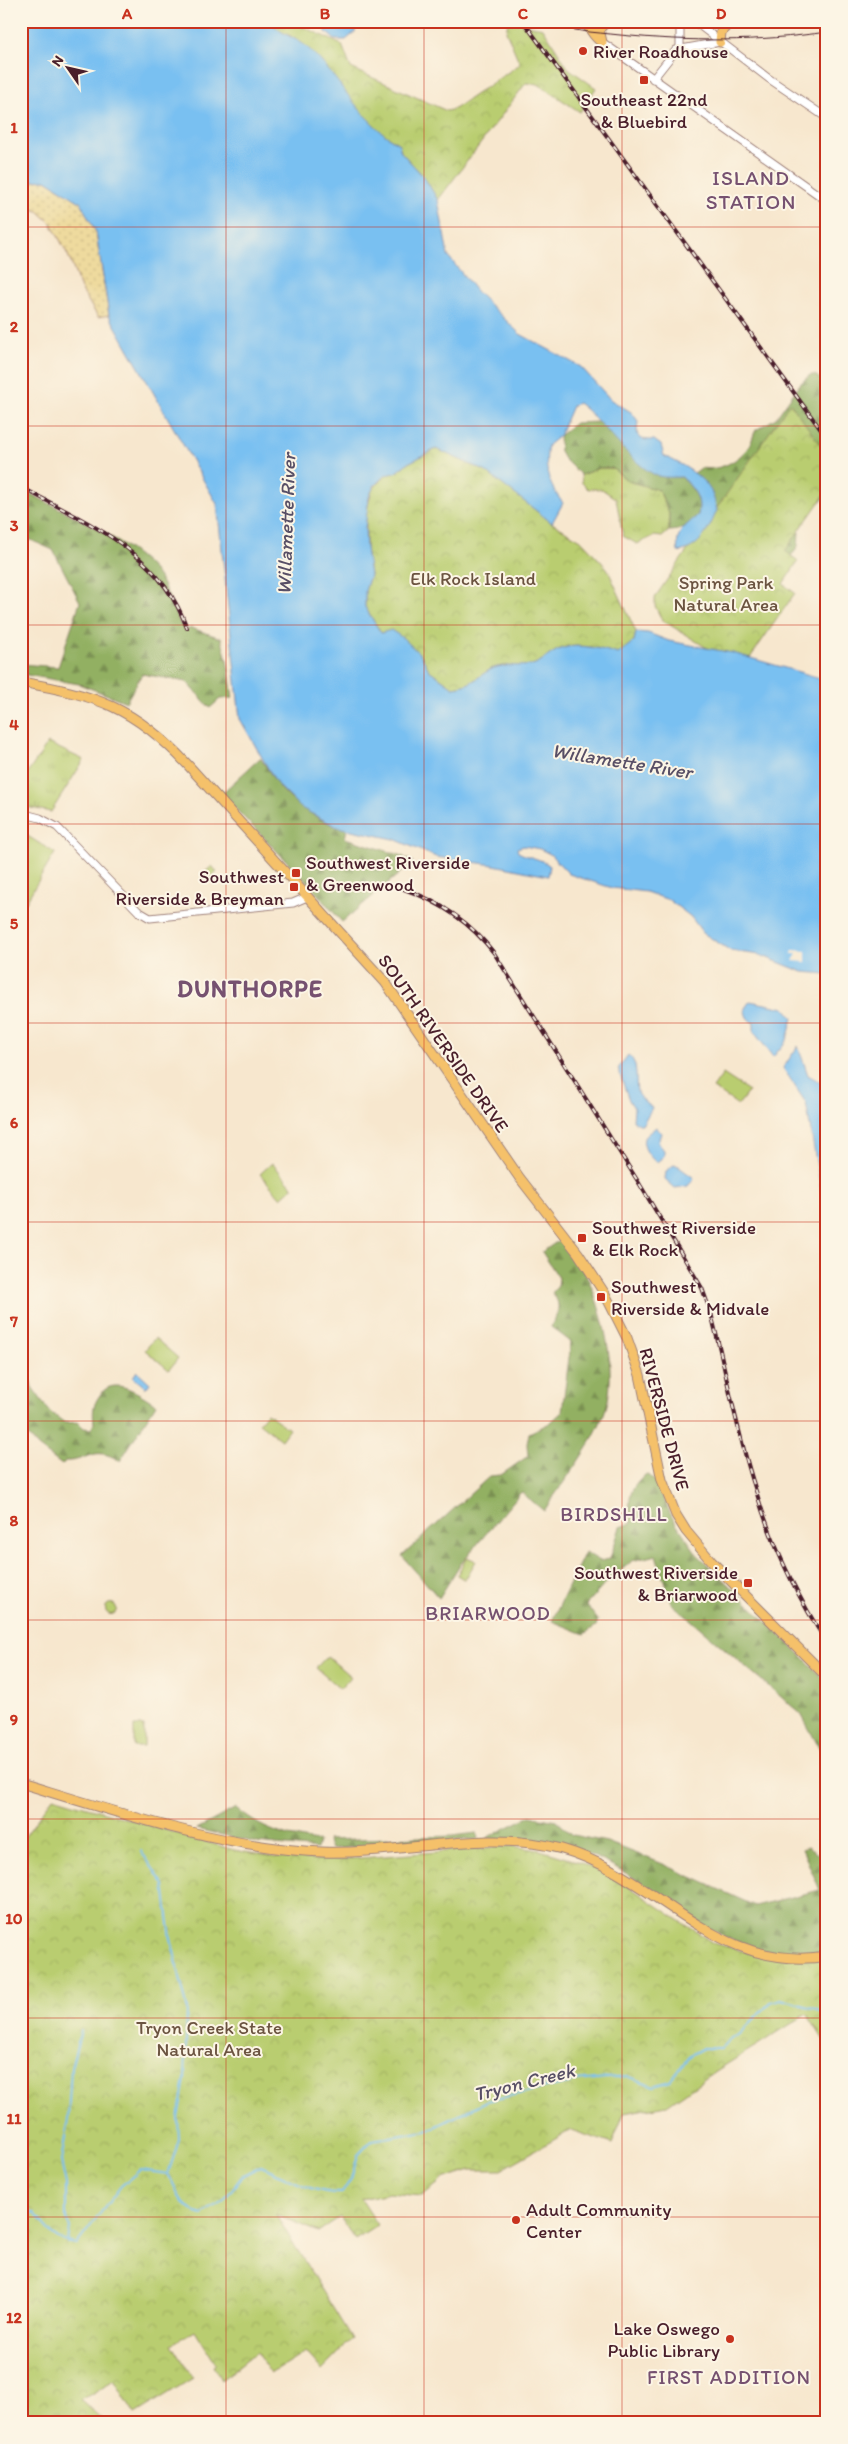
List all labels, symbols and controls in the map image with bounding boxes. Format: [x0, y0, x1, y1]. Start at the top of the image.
text: A [121, 4, 133, 23]
text: B [320, 4, 331, 23]
text: C [518, 4, 529, 23]
text: D [716, 4, 727, 23]
place label: River Roadhouse [593, 40, 728, 63]
north arrow [42, 42, 92, 92]
marker: River Roadhouse [577, 45, 589, 57]
text: N [48, 52, 67, 70]
marker: Southeast 22nd & Bluebird [638, 74, 650, 86]
place label: Southeast 22nd & Bluebird [580, 88, 708, 133]
text: 1 [10, 118, 18, 137]
district label: ISLAND STATION [706, 165, 796, 214]
text: 2 [10, 317, 19, 336]
water label: Willamette River [272, 450, 301, 595]
text: 3 [10, 516, 19, 535]
park label: Elk Rock Island [410, 567, 536, 590]
park label: Spring Park Natural Area [674, 571, 778, 616]
text: 4 [9, 715, 19, 734]
water label: Willamette River [550, 738, 696, 784]
place label: Southwest Riverside & Greenwood [306, 851, 470, 896]
place label: Southwest Riverside & Breyman [116, 865, 284, 910]
marker: Southwest Riverside & Greenwood [290, 867, 302, 879]
marker: Southwest Riverside & Breyman [288, 881, 300, 893]
text: 5 [10, 914, 19, 933]
street label: SOUTH RIVERSIDE DRIVE [373, 950, 514, 1137]
district label: DUNTHORPE [177, 974, 323, 1003]
text: 6 [10, 1113, 19, 1132]
place label: Southwest Riverside & Elk Rock [592, 1216, 756, 1261]
marker: Southwest Riverside & Elk Rock [576, 1232, 588, 1244]
place label: Southwest Riverside & Midvale [611, 1275, 769, 1320]
marker: Southwest Riverside & Midvale [595, 1291, 607, 1303]
text: 7 [9, 1312, 18, 1331]
street label: RIVERSIDE DRIVE [634, 1345, 695, 1493]
district label: BIRDSHILL [560, 1502, 668, 1526]
text: 8 [10, 1511, 19, 1530]
place label: Southwest Riverside & Briarwood [574, 1561, 738, 1606]
marker: Southwest Riverside & Briarwood [742, 1577, 754, 1589]
district label: BRIARWOOD [425, 1601, 551, 1625]
text: 9 [10, 1710, 18, 1729]
text: 10 [5, 1909, 23, 1928]
park label: Tryon Creek State Natural Area [136, 2016, 282, 2061]
water label: Tryon Creek [471, 2057, 579, 2106]
text: 11 [7, 2109, 22, 2128]
place label: Adult Community Center [526, 2198, 671, 2243]
marker: Adult Community Center [510, 2214, 522, 2226]
text: 12 [6, 2308, 23, 2327]
place label: Lake Oswego Public Library [608, 2317, 720, 2362]
marker: Lake Oswego Public Library [724, 2333, 736, 2345]
district label: FIRST ADDITION [647, 2365, 811, 2389]

